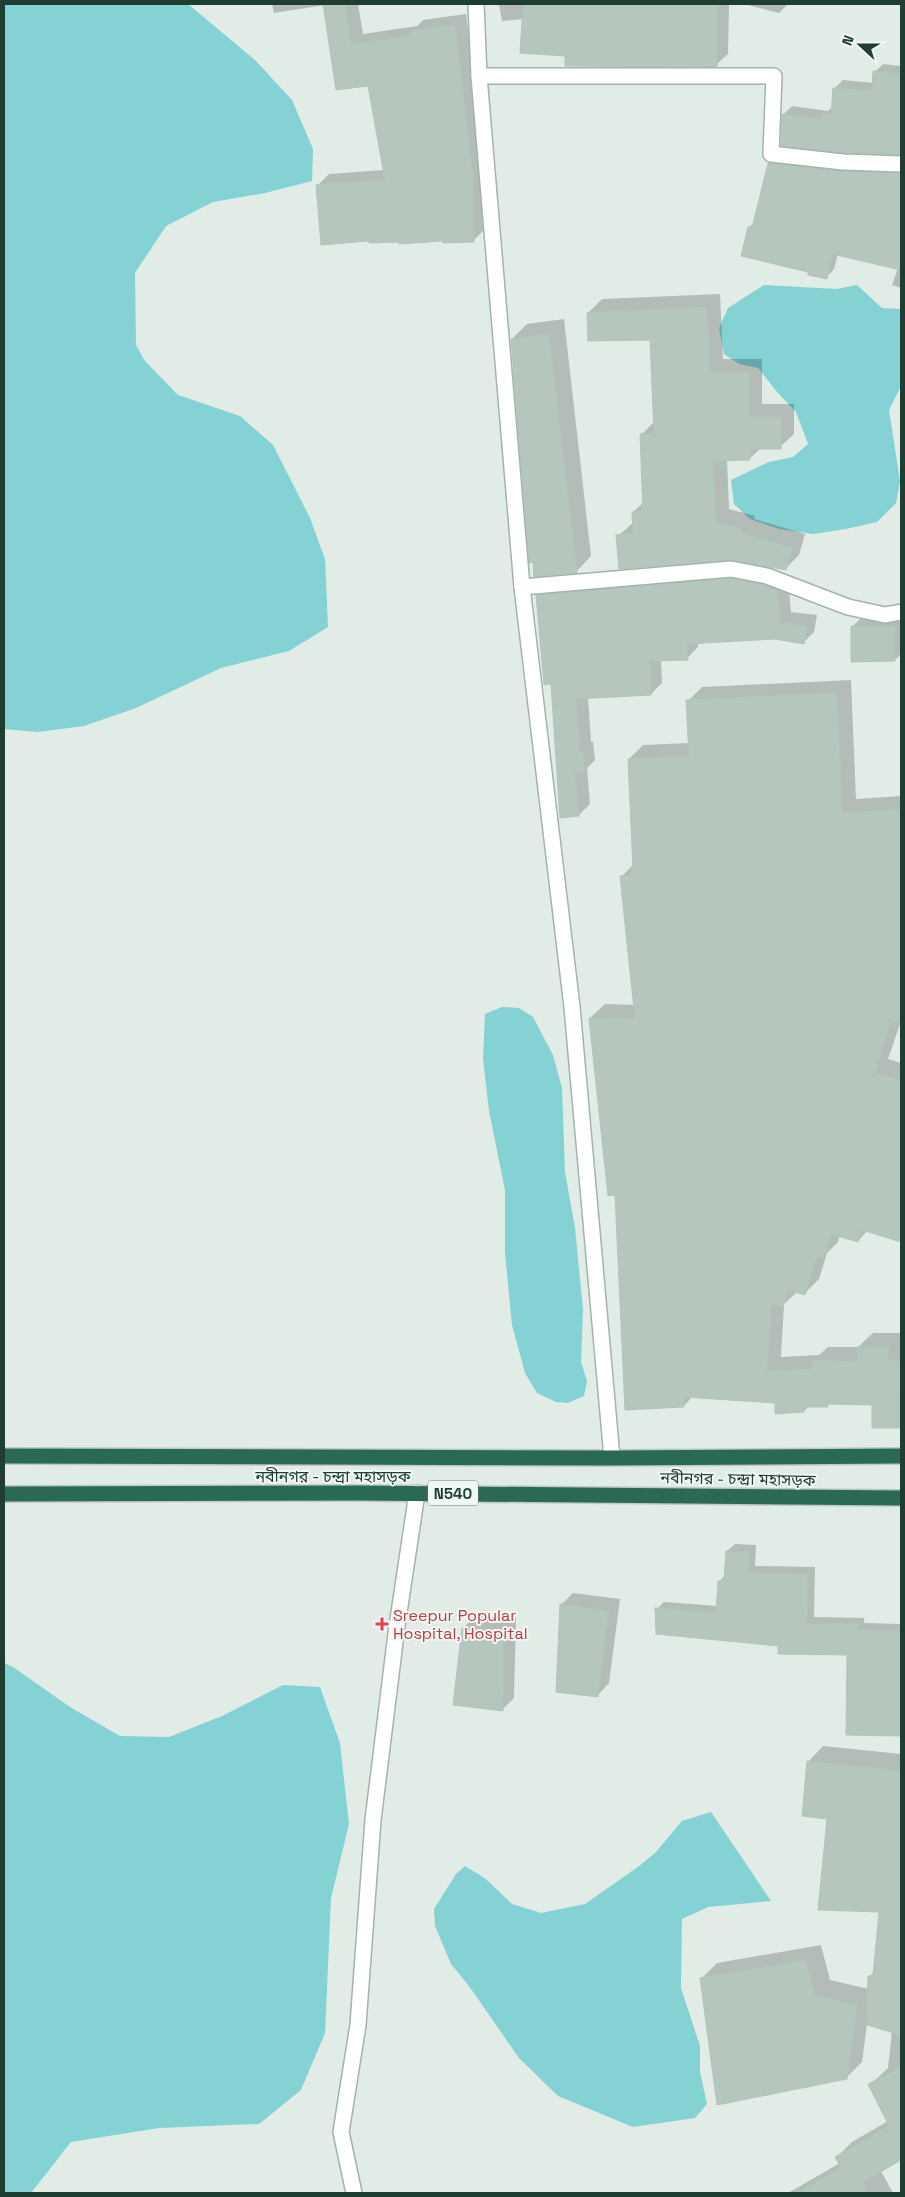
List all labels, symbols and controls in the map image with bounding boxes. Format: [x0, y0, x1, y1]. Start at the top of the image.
north arrow [835, 20, 885, 70]
text: N [838, 33, 858, 48]
street label: নবীনগর - চন্দ্রা মহাসড়ক [254, 1466, 412, 1487]
street label: নবীনগর - চন্দ্রা মহাসড়ক [659, 1467, 817, 1491]
road number: N540 [428, 1480, 478, 1506]
place label: Sreepur Popular Hospital, Hospital [393, 1605, 528, 1644]
marker: Sreepur Popular Hospital, Hospital [375, 1617, 389, 1631]

